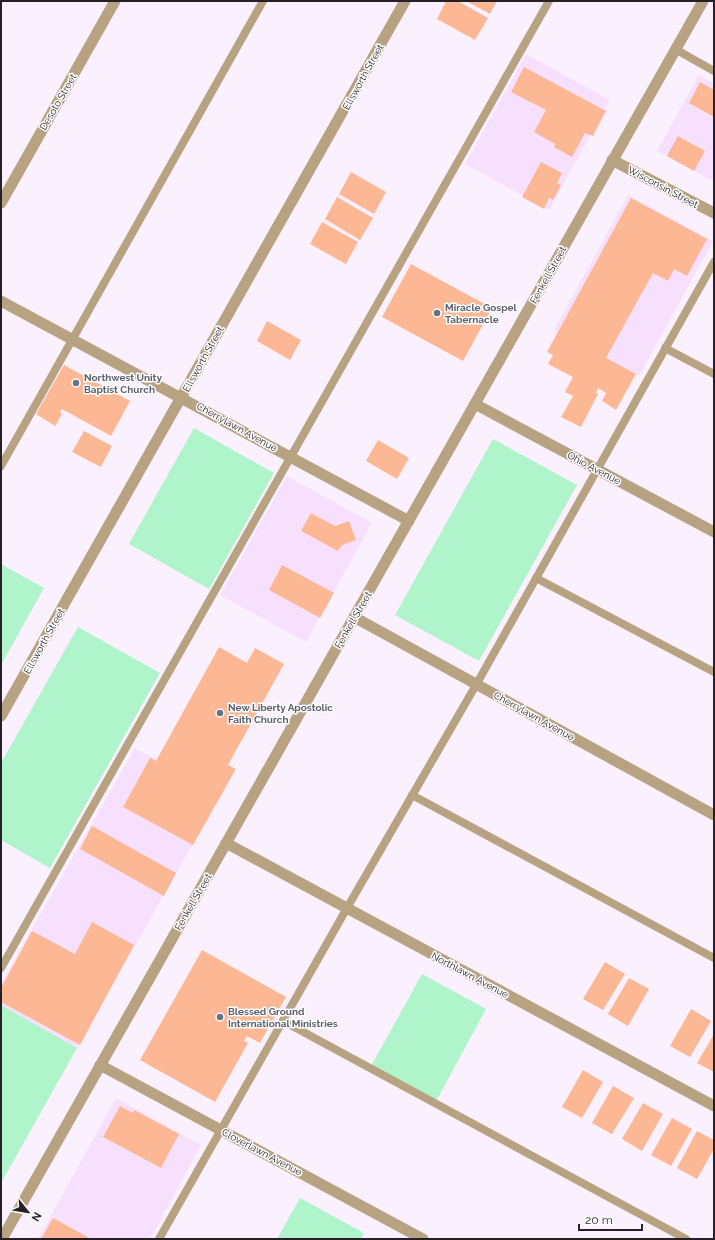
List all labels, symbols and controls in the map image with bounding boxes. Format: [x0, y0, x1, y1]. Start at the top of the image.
street label: Ellsworth Street [340, 42, 386, 112]
street label: Desoto Street [37, 71, 79, 132]
street label: Wisconsin Street [626, 164, 701, 210]
street label: Fenkell Street [528, 244, 569, 305]
place label: Miracle Gospel Tabernacle [445, 302, 518, 325]
marker: Miracle Gospel Tabernacle [432, 308, 442, 318]
street label: Ellsworth Street [180, 324, 226, 394]
place label: Northwest Unity Baptist Church [84, 372, 162, 395]
marker: Northwest Unity Baptist Church [71, 378, 81, 388]
street label: Cherrylawn Avenue [195, 400, 279, 454]
street label: Ohio Avenue [565, 449, 623, 487]
street label: Fenkell Street [332, 589, 374, 650]
street label: Ellsworth Street [21, 606, 67, 676]
street label: Cherrylawn Avenue [492, 689, 576, 743]
place label: New Liberty Apostolic Faith Church [228, 702, 333, 725]
marker: New Liberty Apostolic Faith Church [215, 708, 225, 718]
street label: Fenkell Street [172, 871, 214, 932]
street label: Northlawn Avenue [430, 950, 510, 1000]
place label: Blessed Ground International Ministries [228, 1006, 338, 1029]
marker: Blessed Ground International Ministries [215, 1012, 225, 1022]
street label: Cloverlawn Avenue [220, 1126, 304, 1178]
north arrow [8, 1192, 48, 1232]
scale bar [579, 1206, 642, 1232]
text: N [28, 1210, 44, 1224]
text: 20 m [585, 1213, 613, 1227]

